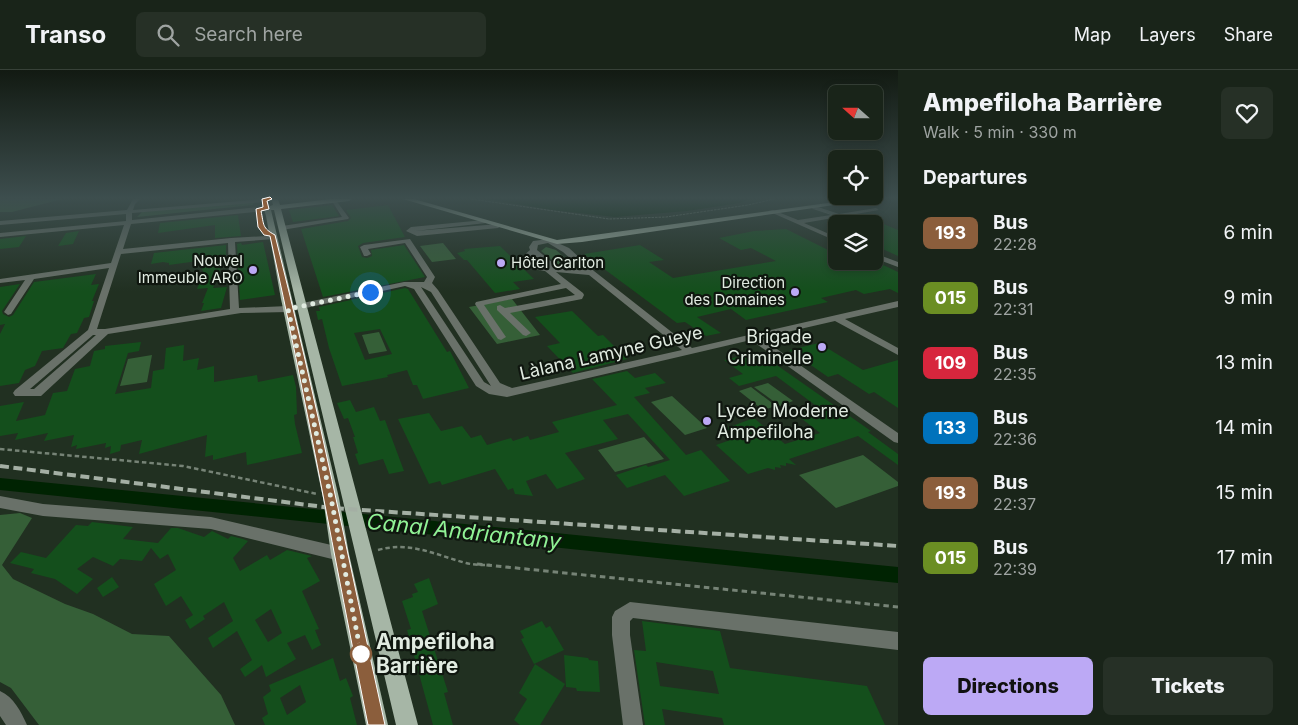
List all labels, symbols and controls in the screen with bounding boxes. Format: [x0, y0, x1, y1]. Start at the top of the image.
search box [136, 12, 486, 57]
text: Transo [25, 20, 106, 49]
icon: search [154, 21, 182, 49]
text: Search here [194, 23, 303, 46]
text: Map [1074, 24, 1111, 45]
text: Layers [1139, 24, 1196, 45]
text: Share [1224, 24, 1273, 45]
north arrow [828, 85, 882, 140]
map controls [828, 85, 883, 270]
button: heart [1221, 87, 1273, 139]
text: Ampefiloha Barrière [923, 88, 1162, 117]
text: Walk · 5 min · 330 m [923, 122, 1077, 142]
button: locate [828, 150, 883, 205]
text: Departures [923, 166, 1027, 189]
text: Bus [993, 211, 1028, 234]
button: layers [828, 215, 883, 270]
text: 6 min [1223, 221, 1273, 244]
text: 193 [935, 222, 966, 243]
text: 22:28 [993, 234, 1037, 254]
place label: Nouvel Immeuble ARO [138, 251, 243, 287]
place label: Hôtel Carlton [511, 253, 604, 272]
marker: Hôtel Carlton [495, 257, 507, 269]
marker: Nouvel Immeuble ARO [247, 264, 259, 276]
place label: Direction des Domaines [684, 273, 785, 309]
text: Bus [993, 276, 1028, 299]
your location [358, 280, 383, 305]
marker: Direction des Domaines [789, 286, 801, 298]
text: 9 min [1223, 286, 1273, 309]
text: 015 [935, 287, 966, 308]
text: 22:31 [993, 299, 1034, 319]
street label: Làlana Lamyne Gueye [517, 321, 704, 384]
place label: Brigade Criminelle [727, 326, 812, 368]
marker: Brigade Criminelle [816, 341, 828, 353]
text: Bus [993, 341, 1028, 364]
text: 13 min [1216, 351, 1273, 374]
text: 109 [935, 352, 966, 373]
text: 22:35 [993, 364, 1037, 384]
place label: Lycée Moderne Ampefiloha [717, 400, 849, 442]
text: Bus [993, 406, 1028, 429]
marker: Lycée Moderne Ampefiloha [701, 415, 713, 427]
text: 14 min [1215, 416, 1273, 439]
text: 133 [935, 417, 966, 438]
text: 22:36 [993, 429, 1037, 449]
text: Bus [993, 471, 1028, 494]
text: 15 min [1216, 481, 1273, 504]
text: 193 [935, 482, 966, 503]
text: 22:37 [993, 494, 1036, 514]
water label: Canal Andriantany [366, 508, 563, 554]
text: Bus [993, 536, 1028, 559]
text: 17 min [1217, 546, 1273, 569]
text: 015 [935, 547, 966, 568]
text: 22:39 [993, 559, 1037, 579]
place label: Ampefiloha Barrière [376, 629, 495, 678]
marker: Ampefiloha Barrière [350, 643, 372, 665]
button: Directions [923, 657, 1093, 715]
button: Tickets [1103, 657, 1273, 715]

